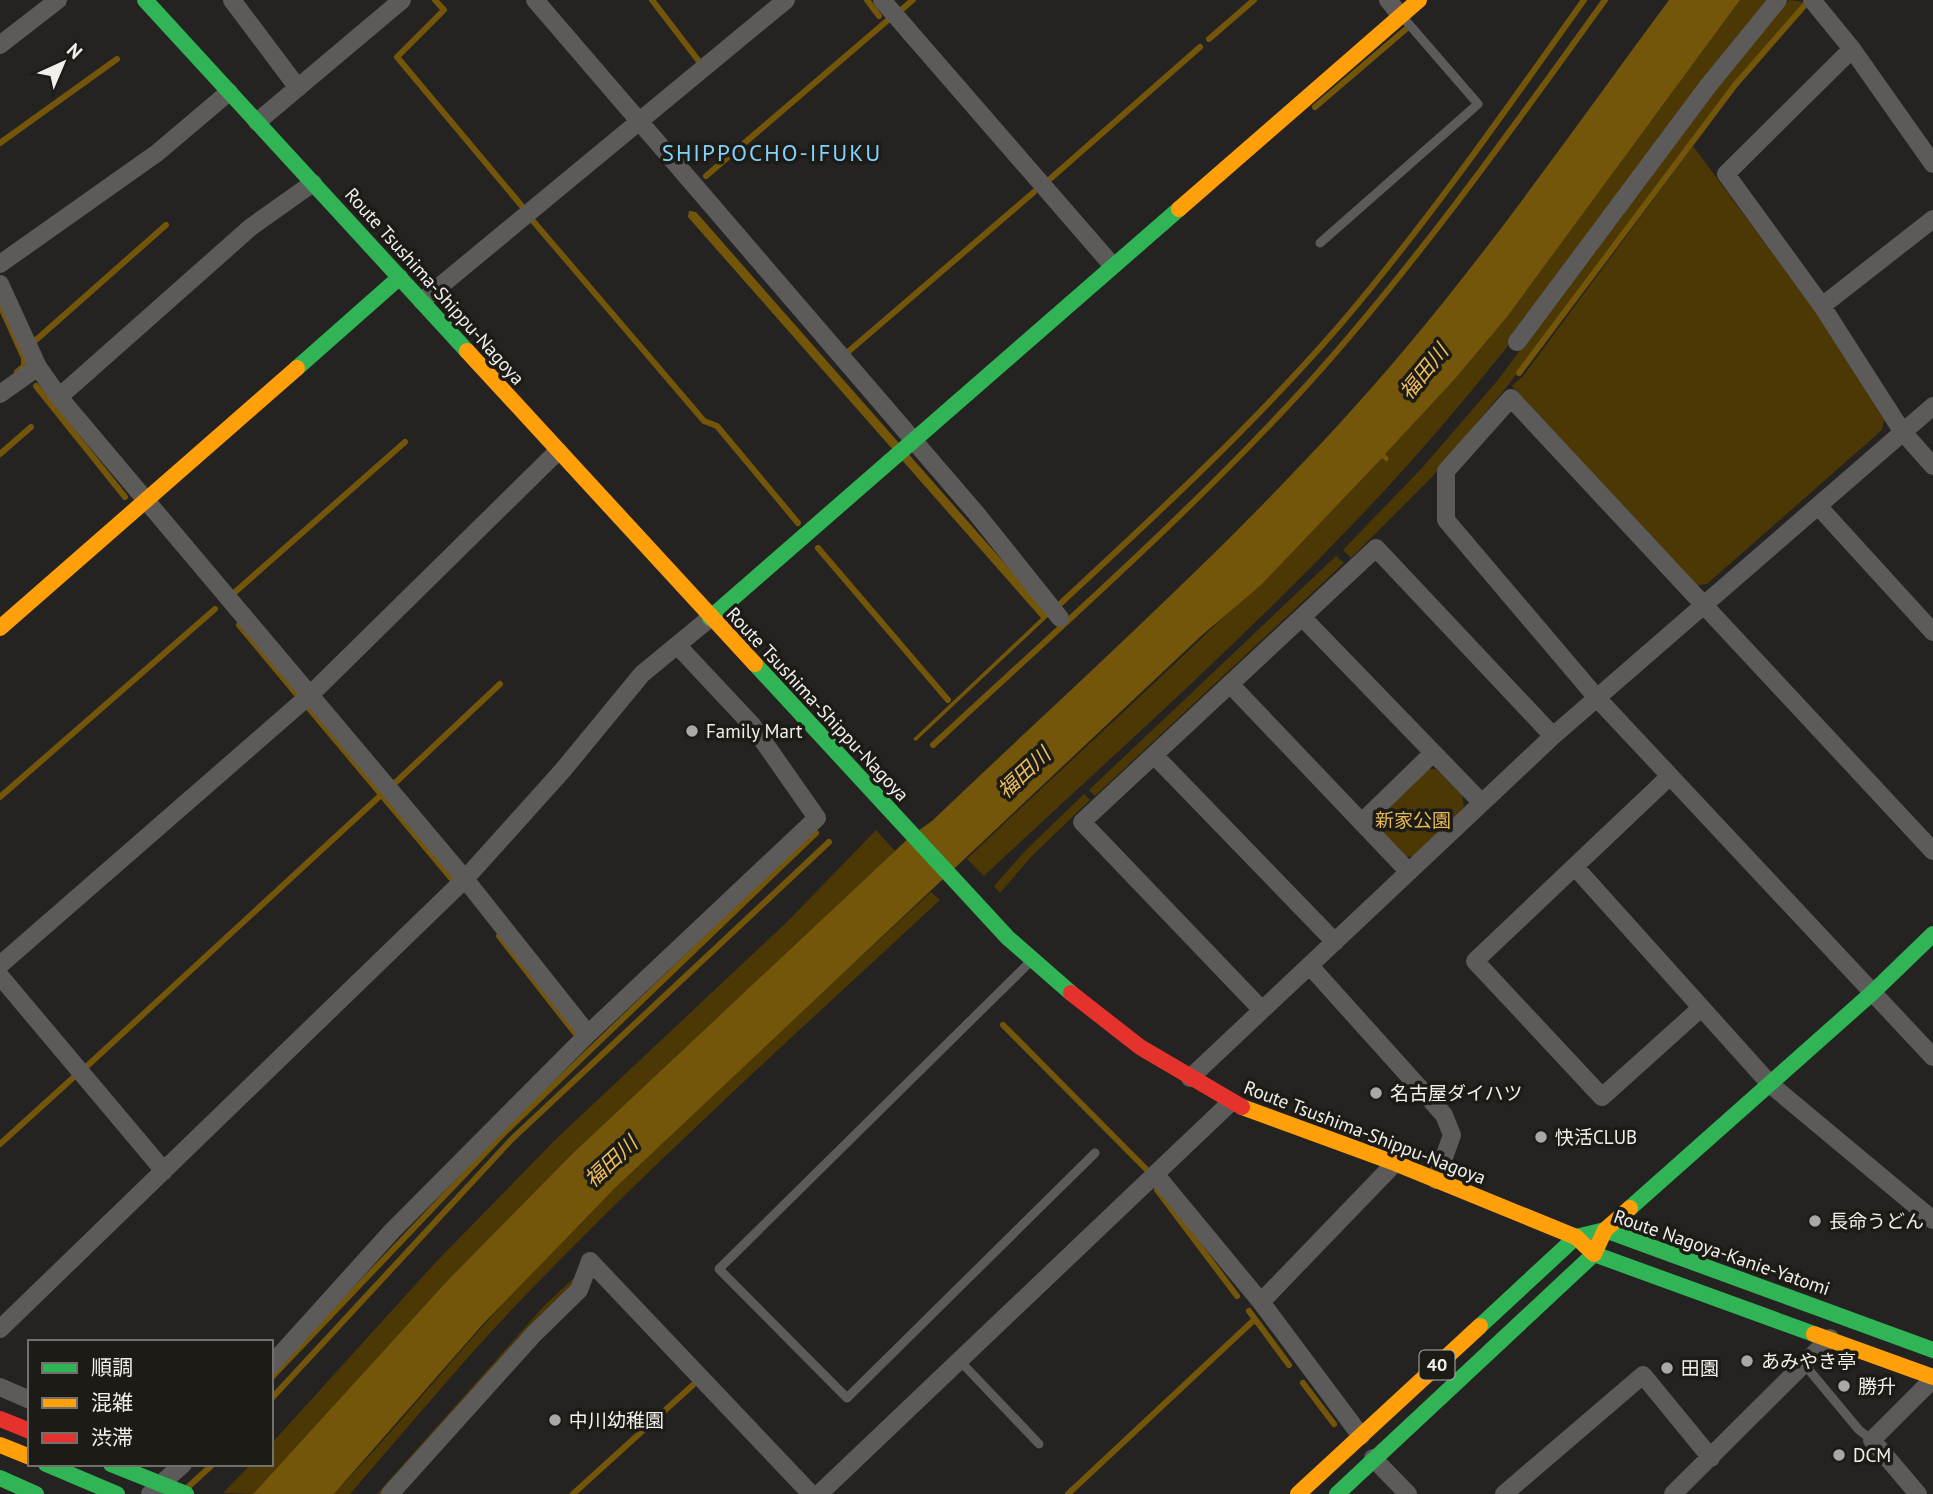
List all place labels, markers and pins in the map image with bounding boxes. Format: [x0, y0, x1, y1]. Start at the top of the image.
place label: Family Mart [706, 719, 803, 743]
marker: Family Mart [684, 723, 700, 739]
place label: 名古屋ダイハツ [1390, 1081, 1523, 1105]
marker: 名古屋ダイハツ [1368, 1085, 1384, 1101]
place label: 快活CLUB [1555, 1125, 1637, 1149]
marker: 快活CLUB [1533, 1129, 1549, 1145]
place label: 長命うどん [1829, 1209, 1924, 1233]
marker: 長命うどん [1807, 1213, 1823, 1229]
place label: あみやき亭 [1761, 1349, 1856, 1373]
marker: あみやき亭 [1739, 1353, 1755, 1369]
place label: 田園 [1681, 1356, 1719, 1380]
marker: 田園 [1659, 1360, 1675, 1376]
place label: 勝升 [1858, 1374, 1896, 1398]
marker: 勝升 [1836, 1378, 1852, 1394]
place label: 中川幼稚園 [569, 1408, 664, 1432]
marker: 中川幼稚園 [547, 1412, 563, 1428]
place label: DCM [1853, 1443, 1891, 1467]
marker: DCM [1831, 1447, 1847, 1463]

